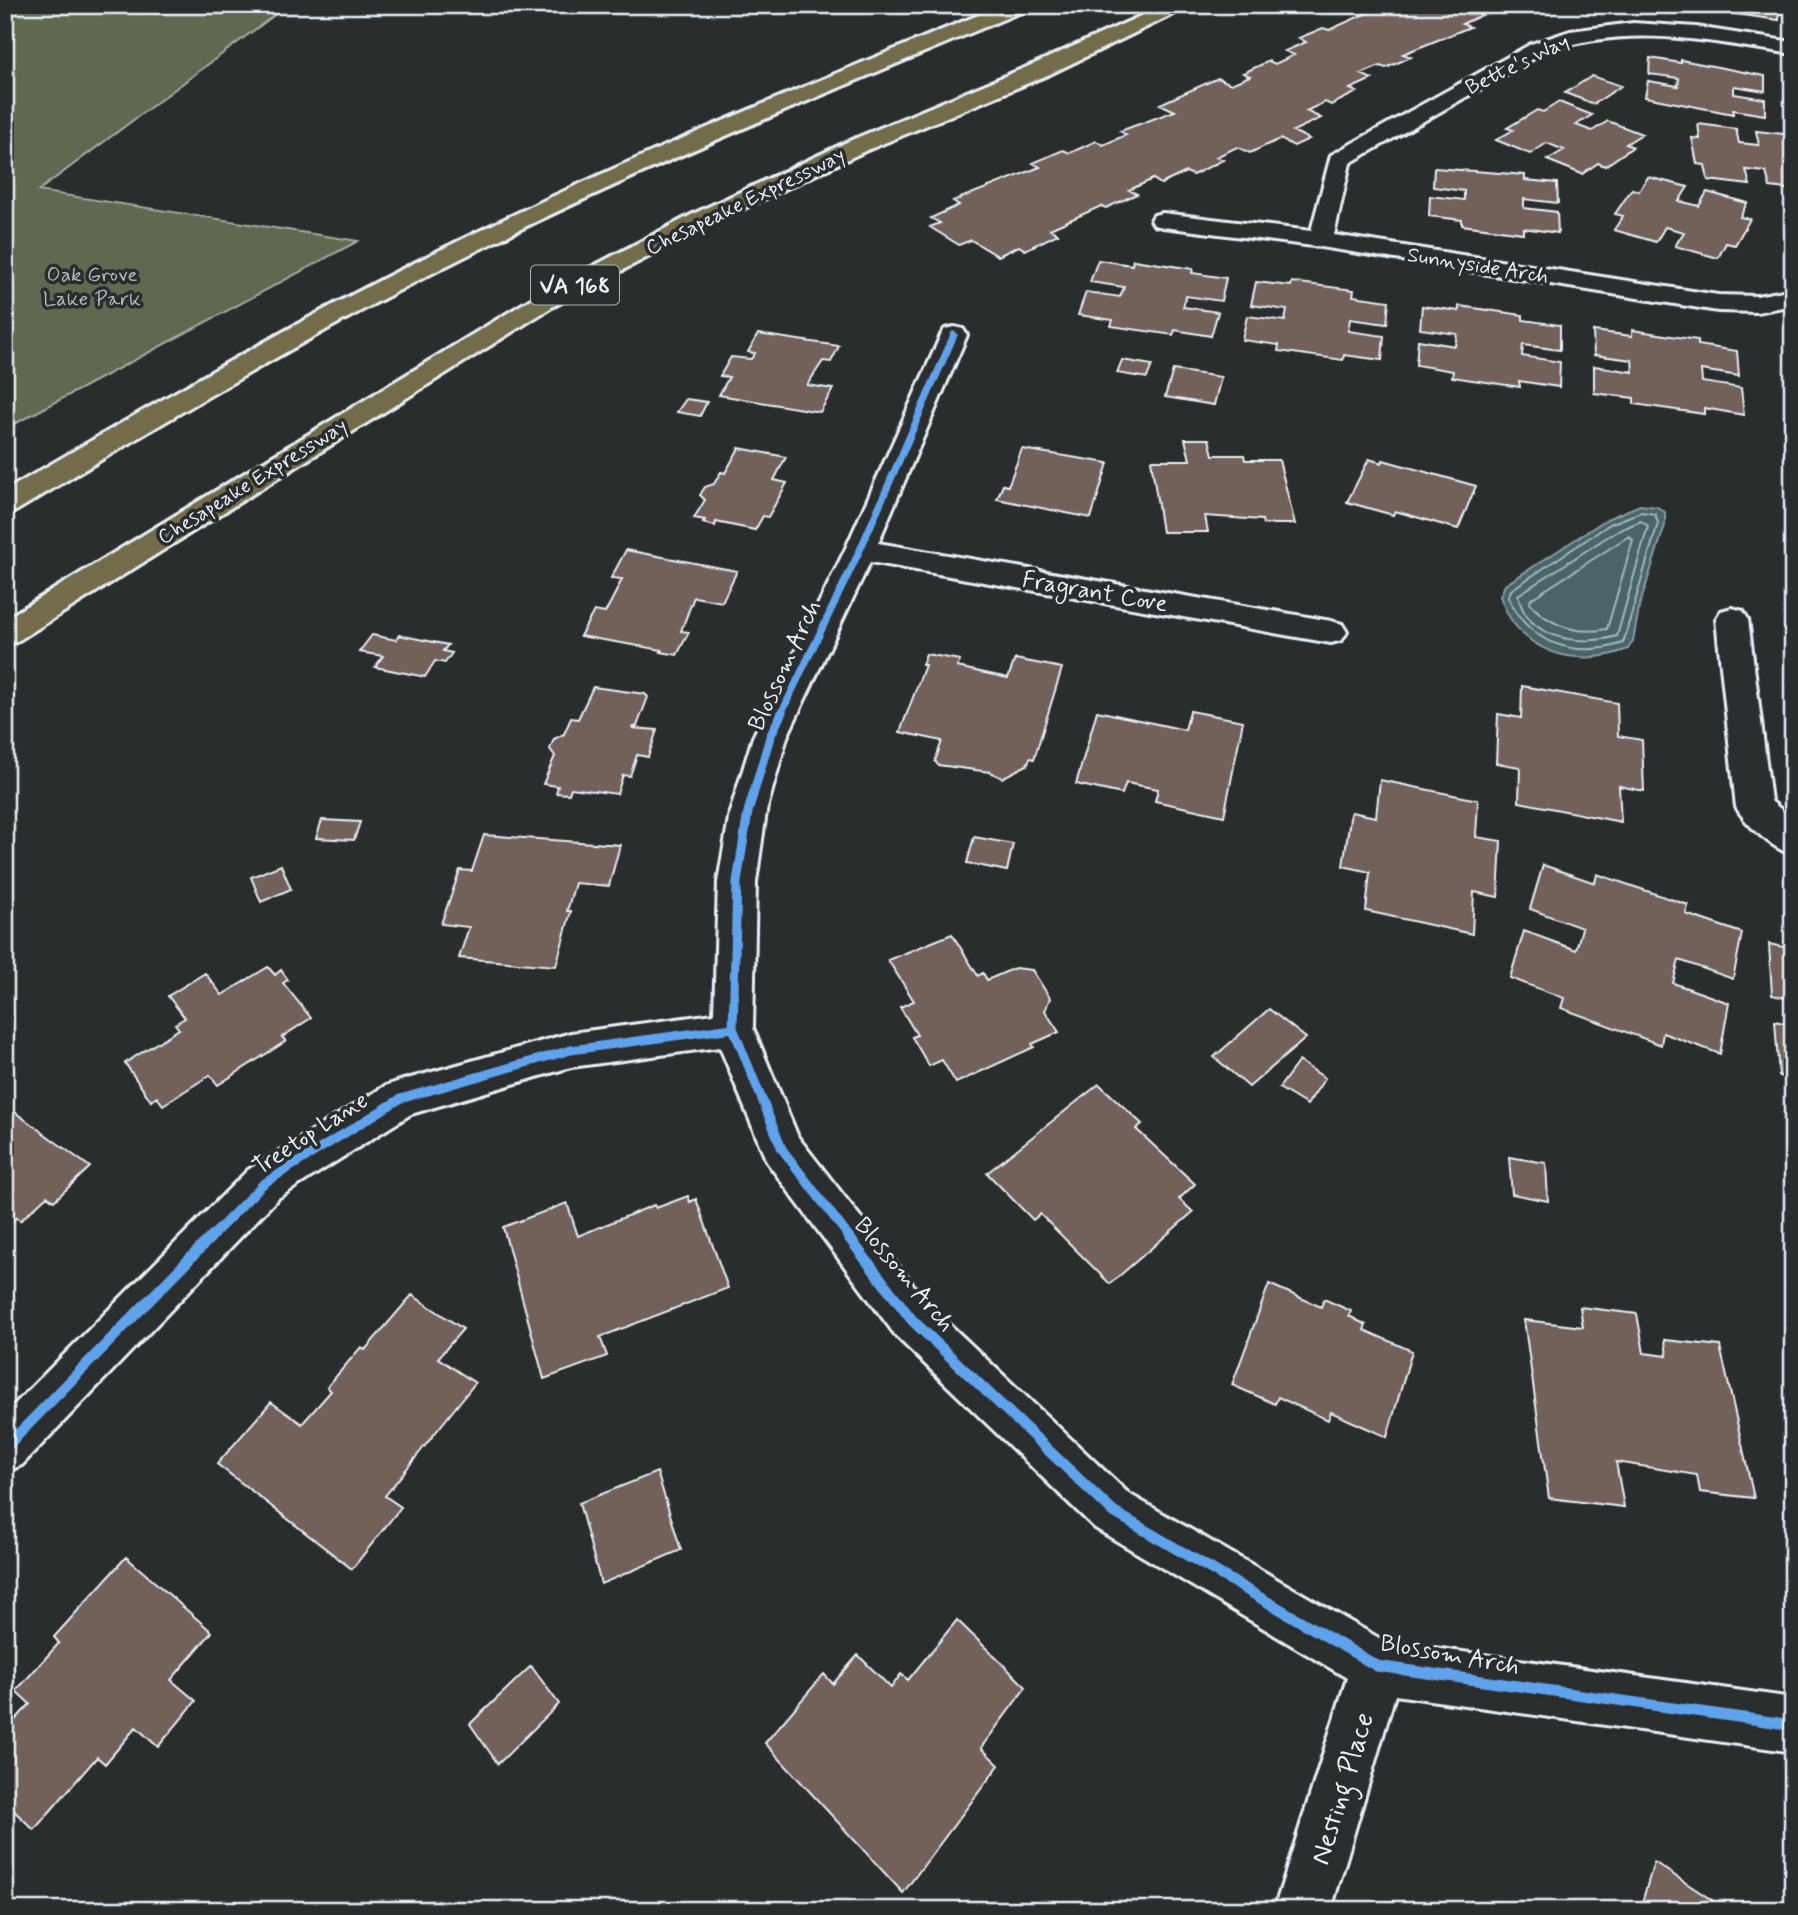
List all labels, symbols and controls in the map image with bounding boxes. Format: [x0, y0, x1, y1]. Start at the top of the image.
street label: Bette's Way [1461, 28, 1574, 102]
street label: Chesapeake Expressway [641, 141, 850, 262]
street label: Sunnyside Arch [1405, 241, 1550, 291]
park label: Oak Grove Lake Park [43, 261, 141, 313]
road number: VA 168 [531, 266, 619, 304]
street label: Chesapeake Expressway [152, 412, 353, 552]
street label: Fragrant Cove [1019, 564, 1170, 623]
street label: Blossom Arch [742, 595, 829, 736]
street label: Treetop Lane [247, 1085, 375, 1183]
street label: Blossom Arch [847, 1211, 961, 1339]
street label: Blossom Arch [1378, 1628, 1522, 1683]
street label: Nesting Place [1303, 1708, 1387, 1870]

